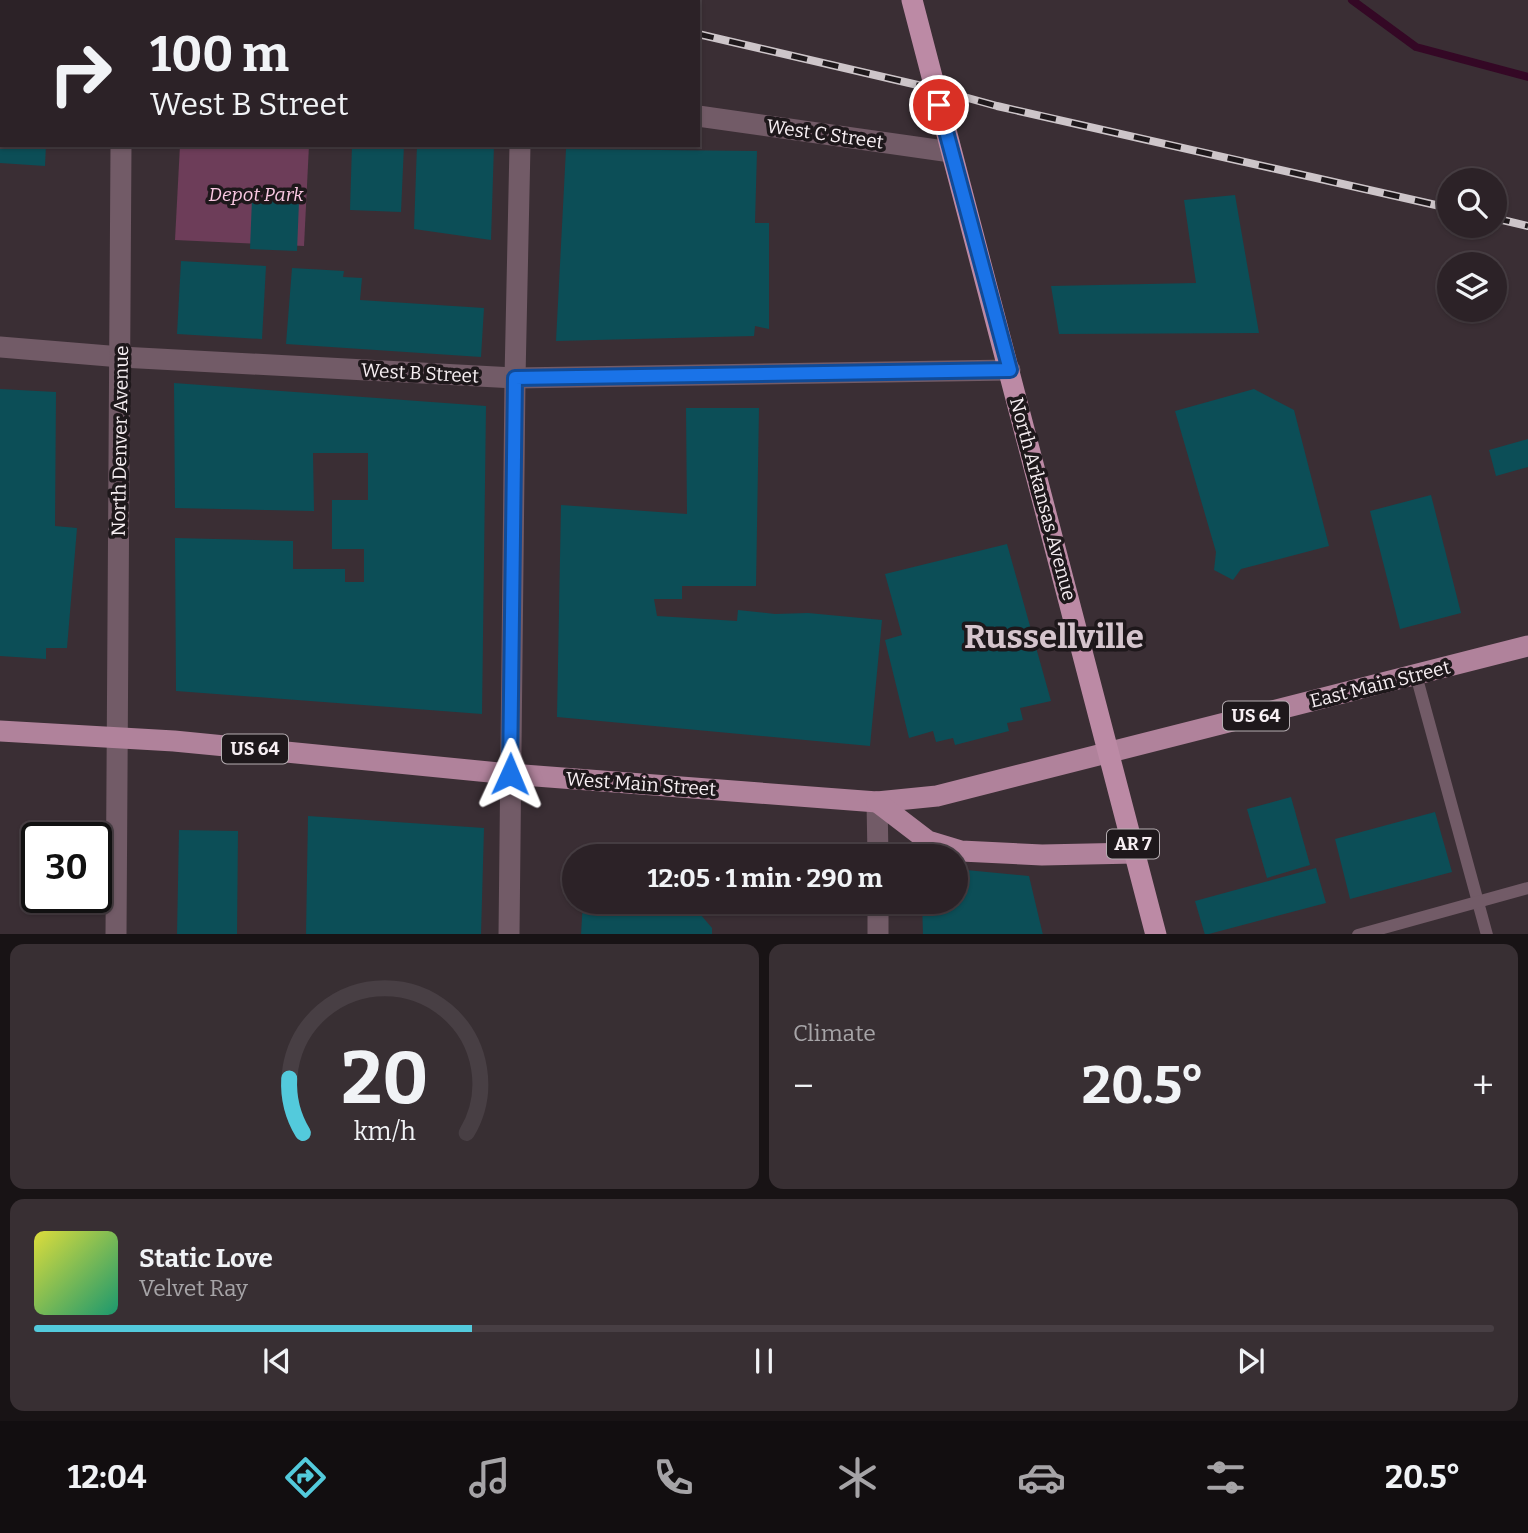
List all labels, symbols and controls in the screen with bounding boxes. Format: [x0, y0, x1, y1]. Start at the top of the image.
text: 100 m [150, 25, 289, 84]
icon: right [35, 28, 126, 119]
pin [909, 75, 969, 135]
text: West B Street [150, 85, 349, 123]
icon: arrive [920, 86, 958, 124]
street label: West C Street [765, 114, 885, 154]
map controls [1437, 168, 1507, 322]
button: search [1437, 168, 1507, 238]
park label: Depot Park [209, 183, 304, 206]
button: layers [1437, 252, 1507, 322]
street label: North Denver Avenue [107, 345, 133, 537]
street label: West B Street [361, 358, 480, 388]
street label: North Arkansas Avenue [1005, 395, 1081, 603]
district label: Russellville [964, 617, 1144, 657]
street label: East Main Street [1307, 655, 1453, 713]
road number: US 64 [1223, 702, 1289, 730]
road number: US 64 [222, 734, 288, 764]
position arrow [473, 737, 547, 811]
street label: West Main Street [565, 767, 717, 801]
speed limit sign: 30 [21, 822, 112, 913]
road number: AR 7 [1107, 830, 1159, 858]
text: 12:05 · 1 min · 290 m [647, 863, 883, 894]
text: Climate [793, 1019, 876, 1047]
text: 20 [341, 1035, 428, 1122]
text: 20.5° [1082, 1054, 1205, 1117]
text: − [793, 1063, 814, 1109]
text: + [1472, 1063, 1494, 1109]
text: km/h [354, 1116, 416, 1146]
text: Static Love [139, 1243, 273, 1274]
text: Velvet Ray [139, 1274, 248, 1302]
icon: previous [258, 1342, 296, 1380]
icon: pause [745, 1342, 783, 1380]
icon: next [1232, 1342, 1270, 1380]
icon: directions [281, 1453, 330, 1502]
icon: music [465, 1453, 514, 1502]
icon: phone [649, 1453, 698, 1502]
icon: climate [833, 1453, 882, 1502]
icon: car [1017, 1453, 1066, 1502]
icon: filters [1201, 1453, 1250, 1502]
text: 12:04 [67, 1458, 147, 1496]
text: 20.5° [1385, 1458, 1461, 1496]

